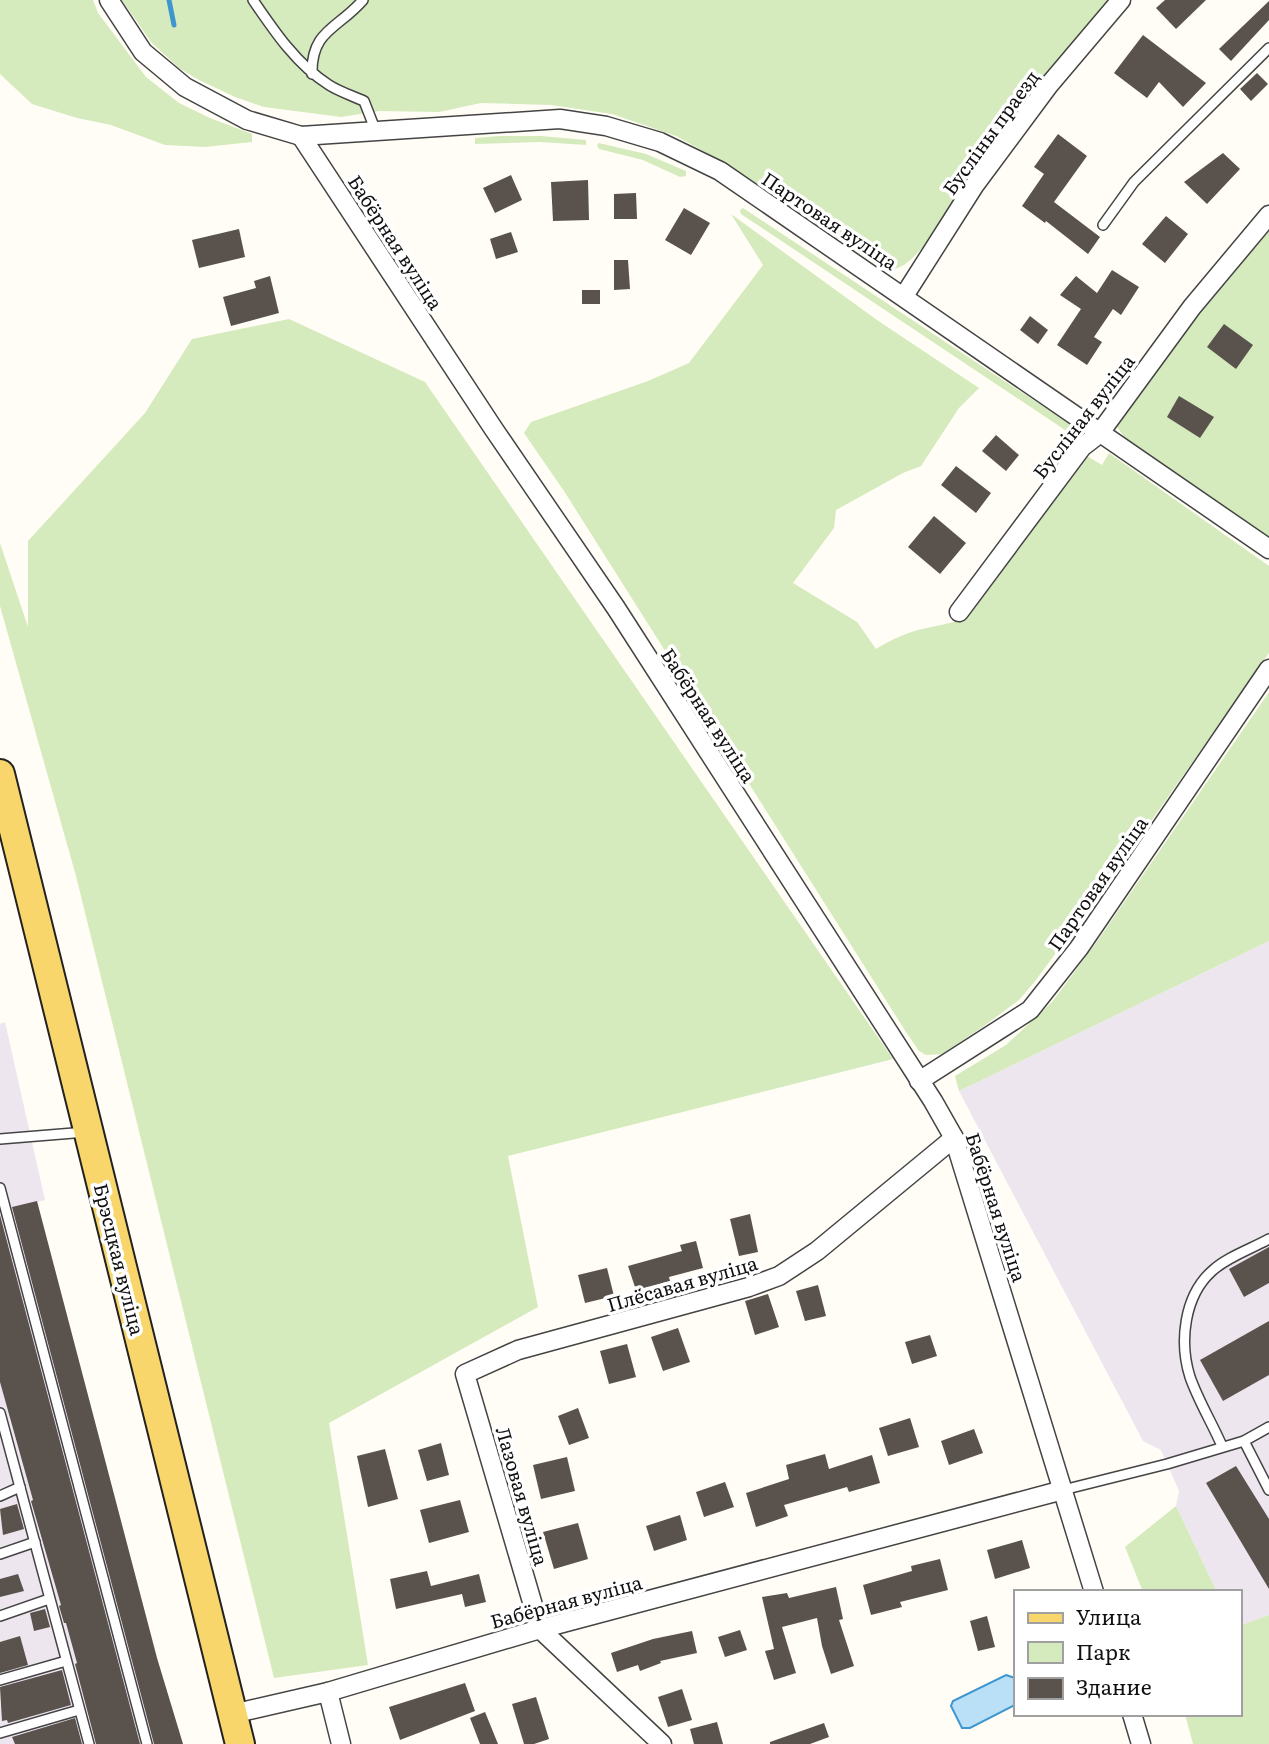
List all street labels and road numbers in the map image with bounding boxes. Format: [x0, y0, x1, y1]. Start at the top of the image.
street label: Бусліны праезд [935, 64, 1045, 200]
street label: Партовая вуліца [757, 164, 904, 276]
street label: Бабёрная вуліца [342, 169, 451, 316]
street label: Бусліная вуліца [1025, 347, 1141, 484]
street label: Бабёрная вуліца [655, 642, 764, 789]
street label: Партовая вуліца [1040, 810, 1154, 956]
street label: Бабёрная вуліца [960, 1129, 1035, 1286]
street label: Брэсцкая вуліца [88, 1180, 153, 1339]
street label: Плёсавая вуліца [603, 1248, 761, 1318]
street label: Лазовая вуліца [490, 1423, 556, 1570]
street label: Бабёрная вуліца [487, 1567, 646, 1635]

